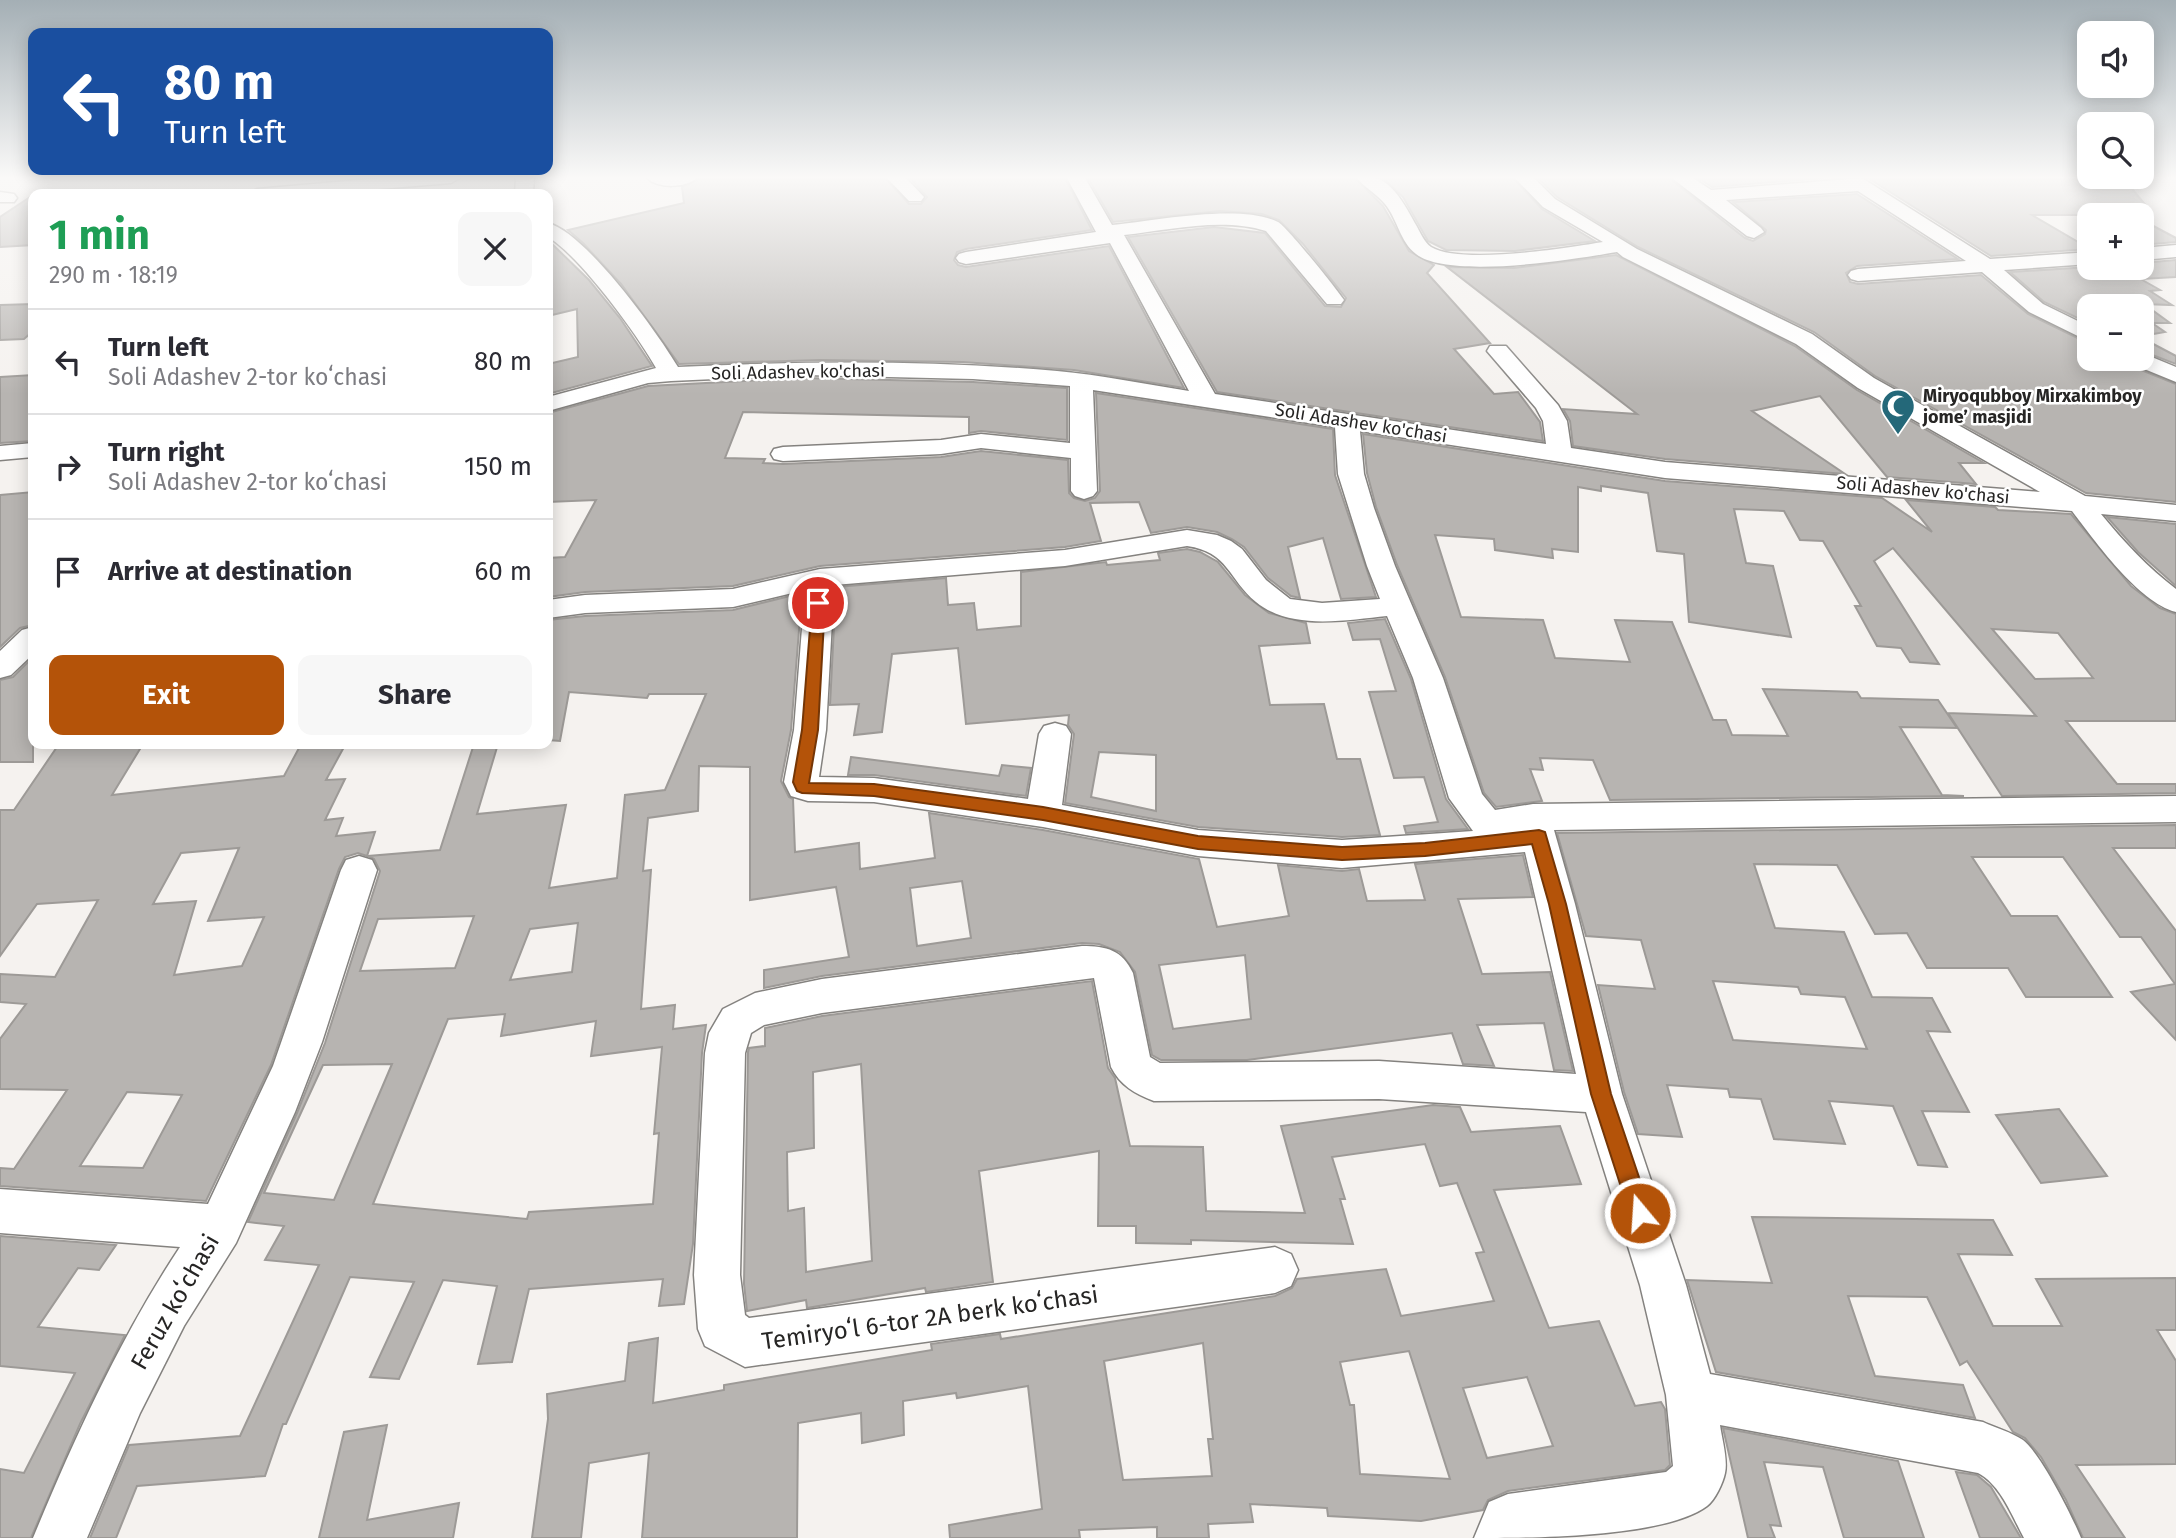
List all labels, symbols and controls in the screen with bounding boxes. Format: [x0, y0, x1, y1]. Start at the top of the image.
map controls [2077, 21, 2154, 371]
button: sound [2077, 21, 2154, 98]
text: 80 m [164, 53, 274, 112]
icon: left [49, 56, 140, 147]
button: search [2077, 112, 2154, 189]
text: Turn left [164, 113, 286, 151]
button: + [2077, 203, 2154, 280]
text: 1 min [49, 210, 150, 260]
button: close [458, 212, 532, 286]
text: 290 m · 18:19 [49, 261, 178, 289]
button: − [2077, 294, 2154, 371]
text: Turn left [108, 332, 209, 363]
icon: left [49, 343, 87, 381]
text: 80 m [474, 346, 532, 377]
street label: Soli Adashev ko'chasi [711, 359, 885, 385]
text: Soli Adashev 2-tor koʻchasi [108, 363, 387, 391]
place label: Miryoqubboy Mirxakimboy jome’ masjidi [1922, 385, 2142, 428]
mosque icon: Miryoqubboy Mirxakimboy jome’ masjidi [1879, 387, 1917, 436]
street label: Soli Adashev ko'chasi [1273, 399, 1449, 447]
text: Turn right [108, 437, 225, 468]
icon: right [49, 448, 87, 486]
text: 150 m [464, 451, 532, 482]
text: Soli Adashev 2-tor koʻchasi [108, 468, 387, 496]
street label: Soli Adashev ko'chasi [1835, 471, 2011, 509]
icon: arrive [49, 553, 87, 591]
text: Arrive at destination [108, 556, 352, 587]
text: 60 m [474, 556, 532, 587]
pin [788, 573, 848, 633]
icon: arrive [799, 584, 837, 622]
button: Exit [49, 655, 284, 735]
button: Share [298, 655, 532, 735]
position arrow [1603, 1176, 1677, 1250]
street label: Feruz koʻchasi [125, 1229, 225, 1375]
street label: Temiryoʻl 6-tor 2А berk koʻchasi [760, 1281, 1100, 1355]

